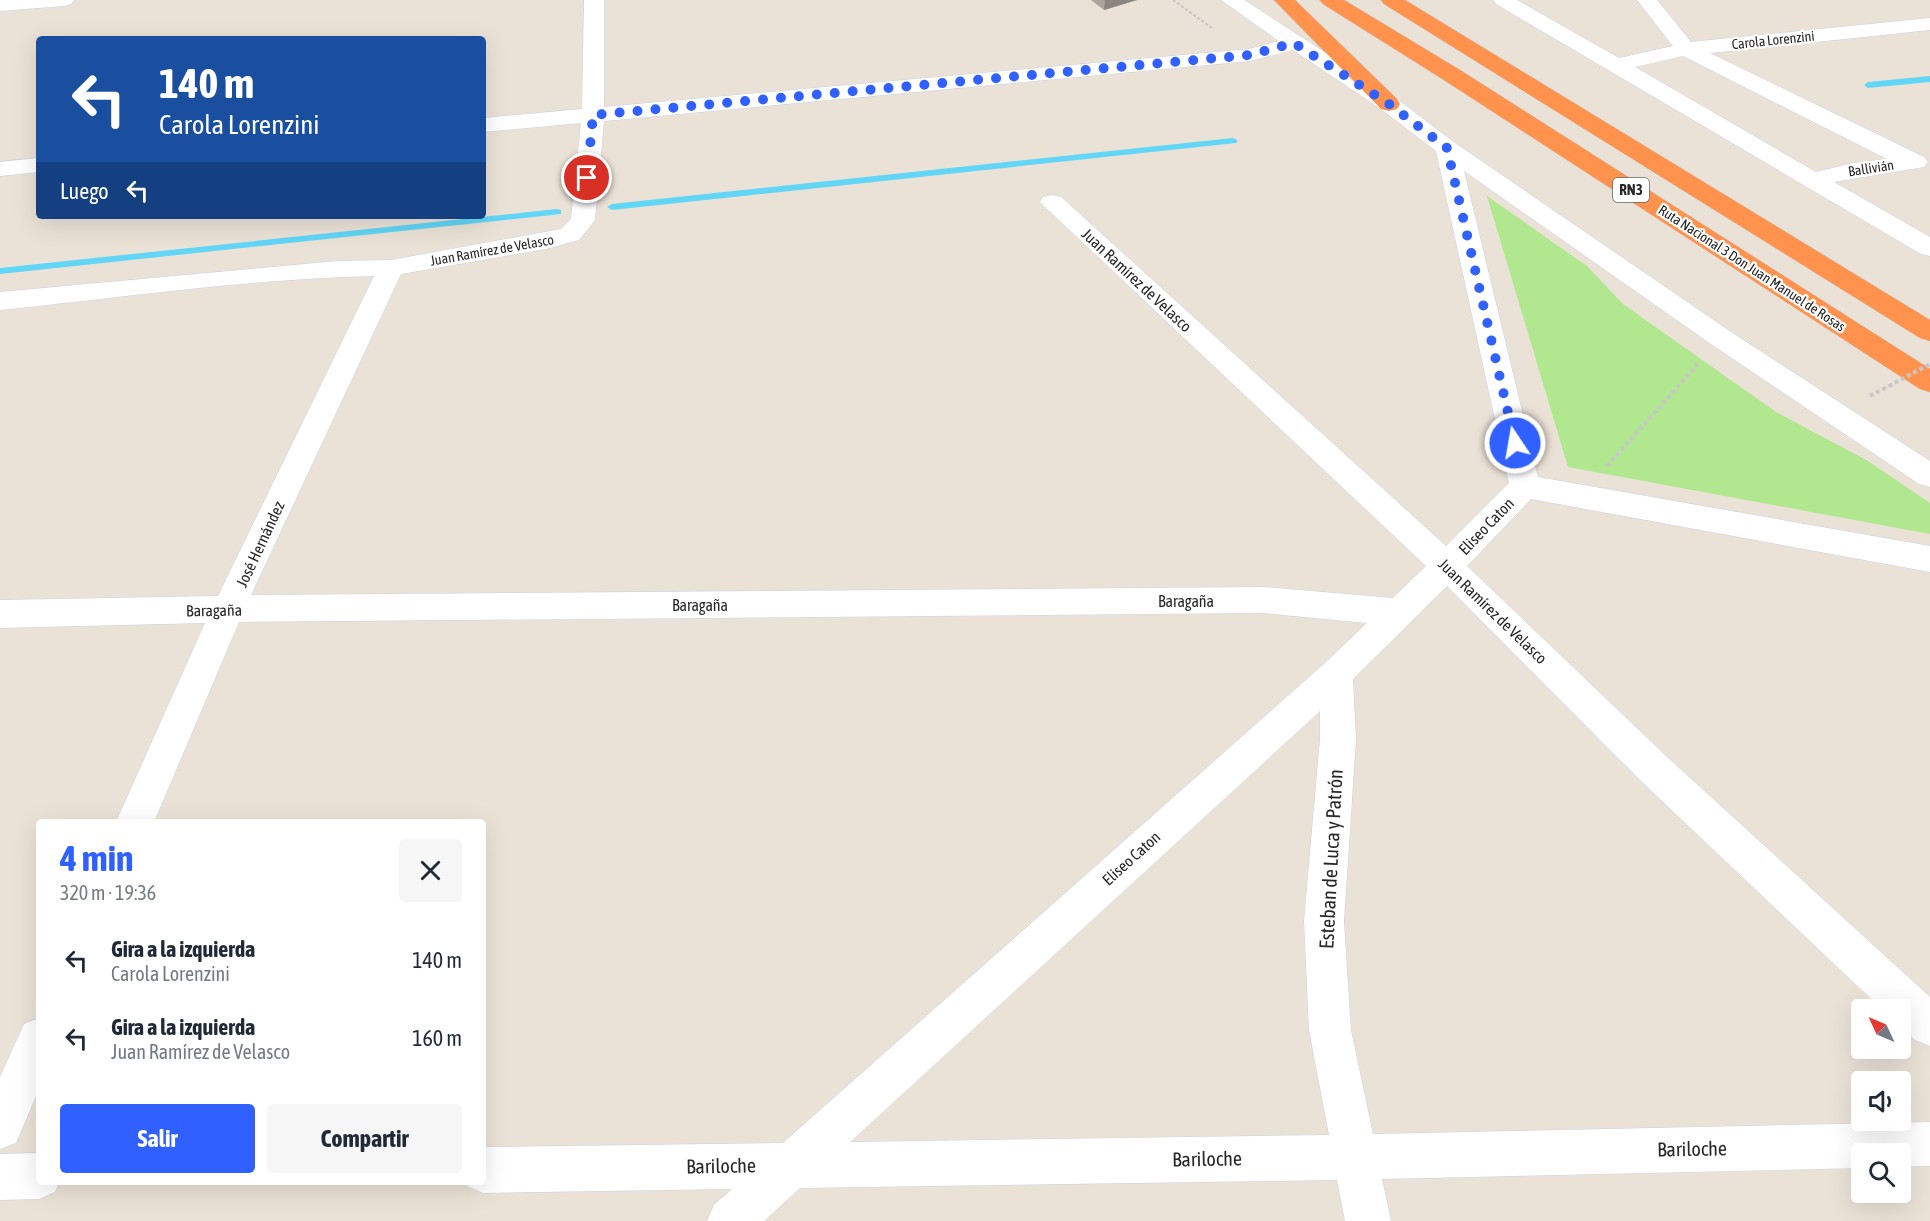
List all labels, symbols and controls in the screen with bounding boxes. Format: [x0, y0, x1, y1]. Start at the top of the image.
street label: Carola Lorenzini [1731, 28, 1815, 52]
text: 140 m [159, 59, 254, 107]
icon: left [60, 60, 138, 138]
text: Carola Lorenzini [159, 109, 319, 140]
pin [561, 152, 612, 203]
street label: Ballivián [1847, 156, 1895, 180]
icon: arrive [570, 161, 603, 194]
icon: left [121, 174, 154, 207]
text: Luego [60, 178, 109, 204]
road number: RN3 [1613, 178, 1649, 202]
street label: Ruta Nacional 3 Don Juan Manuel de Rosas [1656, 202, 1848, 334]
street label: Juan Ramírez de Velasco [1078, 225, 1196, 335]
street label: Juan Ramírez de Velasco [429, 231, 555, 269]
position arrow [1483, 411, 1547, 475]
street label: Eliseo Caton [1455, 494, 1517, 558]
street label: José Hernández [232, 498, 288, 590]
street label: Juan Ramírez de Velasco [1435, 555, 1551, 667]
street label: Baragaña [1158, 592, 1214, 611]
street label: Baragaña [672, 596, 728, 615]
street label: Baragaña [186, 601, 242, 620]
street label: Esteban de Luca y Patrón [1314, 768, 1347, 949]
street label: Eliseo Caton [1098, 827, 1164, 889]
text: 4 min [60, 837, 134, 879]
button: close [399, 839, 462, 902]
text: 320 m · 19:36 [60, 881, 156, 904]
text: Gira a la izquierda [111, 936, 255, 962]
icon: left [60, 944, 93, 977]
text: 140 m [412, 947, 462, 973]
text: Carola Lorenzini [111, 962, 230, 985]
north arrow [1851, 999, 1911, 1059]
map controls [1851, 999, 1911, 1203]
text: Gira a la izquierda [111, 1014, 255, 1040]
icon: left [60, 1022, 93, 1055]
text: 160 m [412, 1025, 462, 1051]
text: Juan Ramírez de Velasco [111, 1040, 290, 1063]
button: sound [1851, 1071, 1911, 1131]
button: Salir [60, 1104, 255, 1173]
button: Compartir [267, 1104, 462, 1173]
street label: Bariloche [1657, 1136, 1727, 1161]
button: search [1851, 1143, 1911, 1203]
street label: Bariloche [1172, 1146, 1242, 1171]
street label: Bariloche [686, 1153, 756, 1178]

